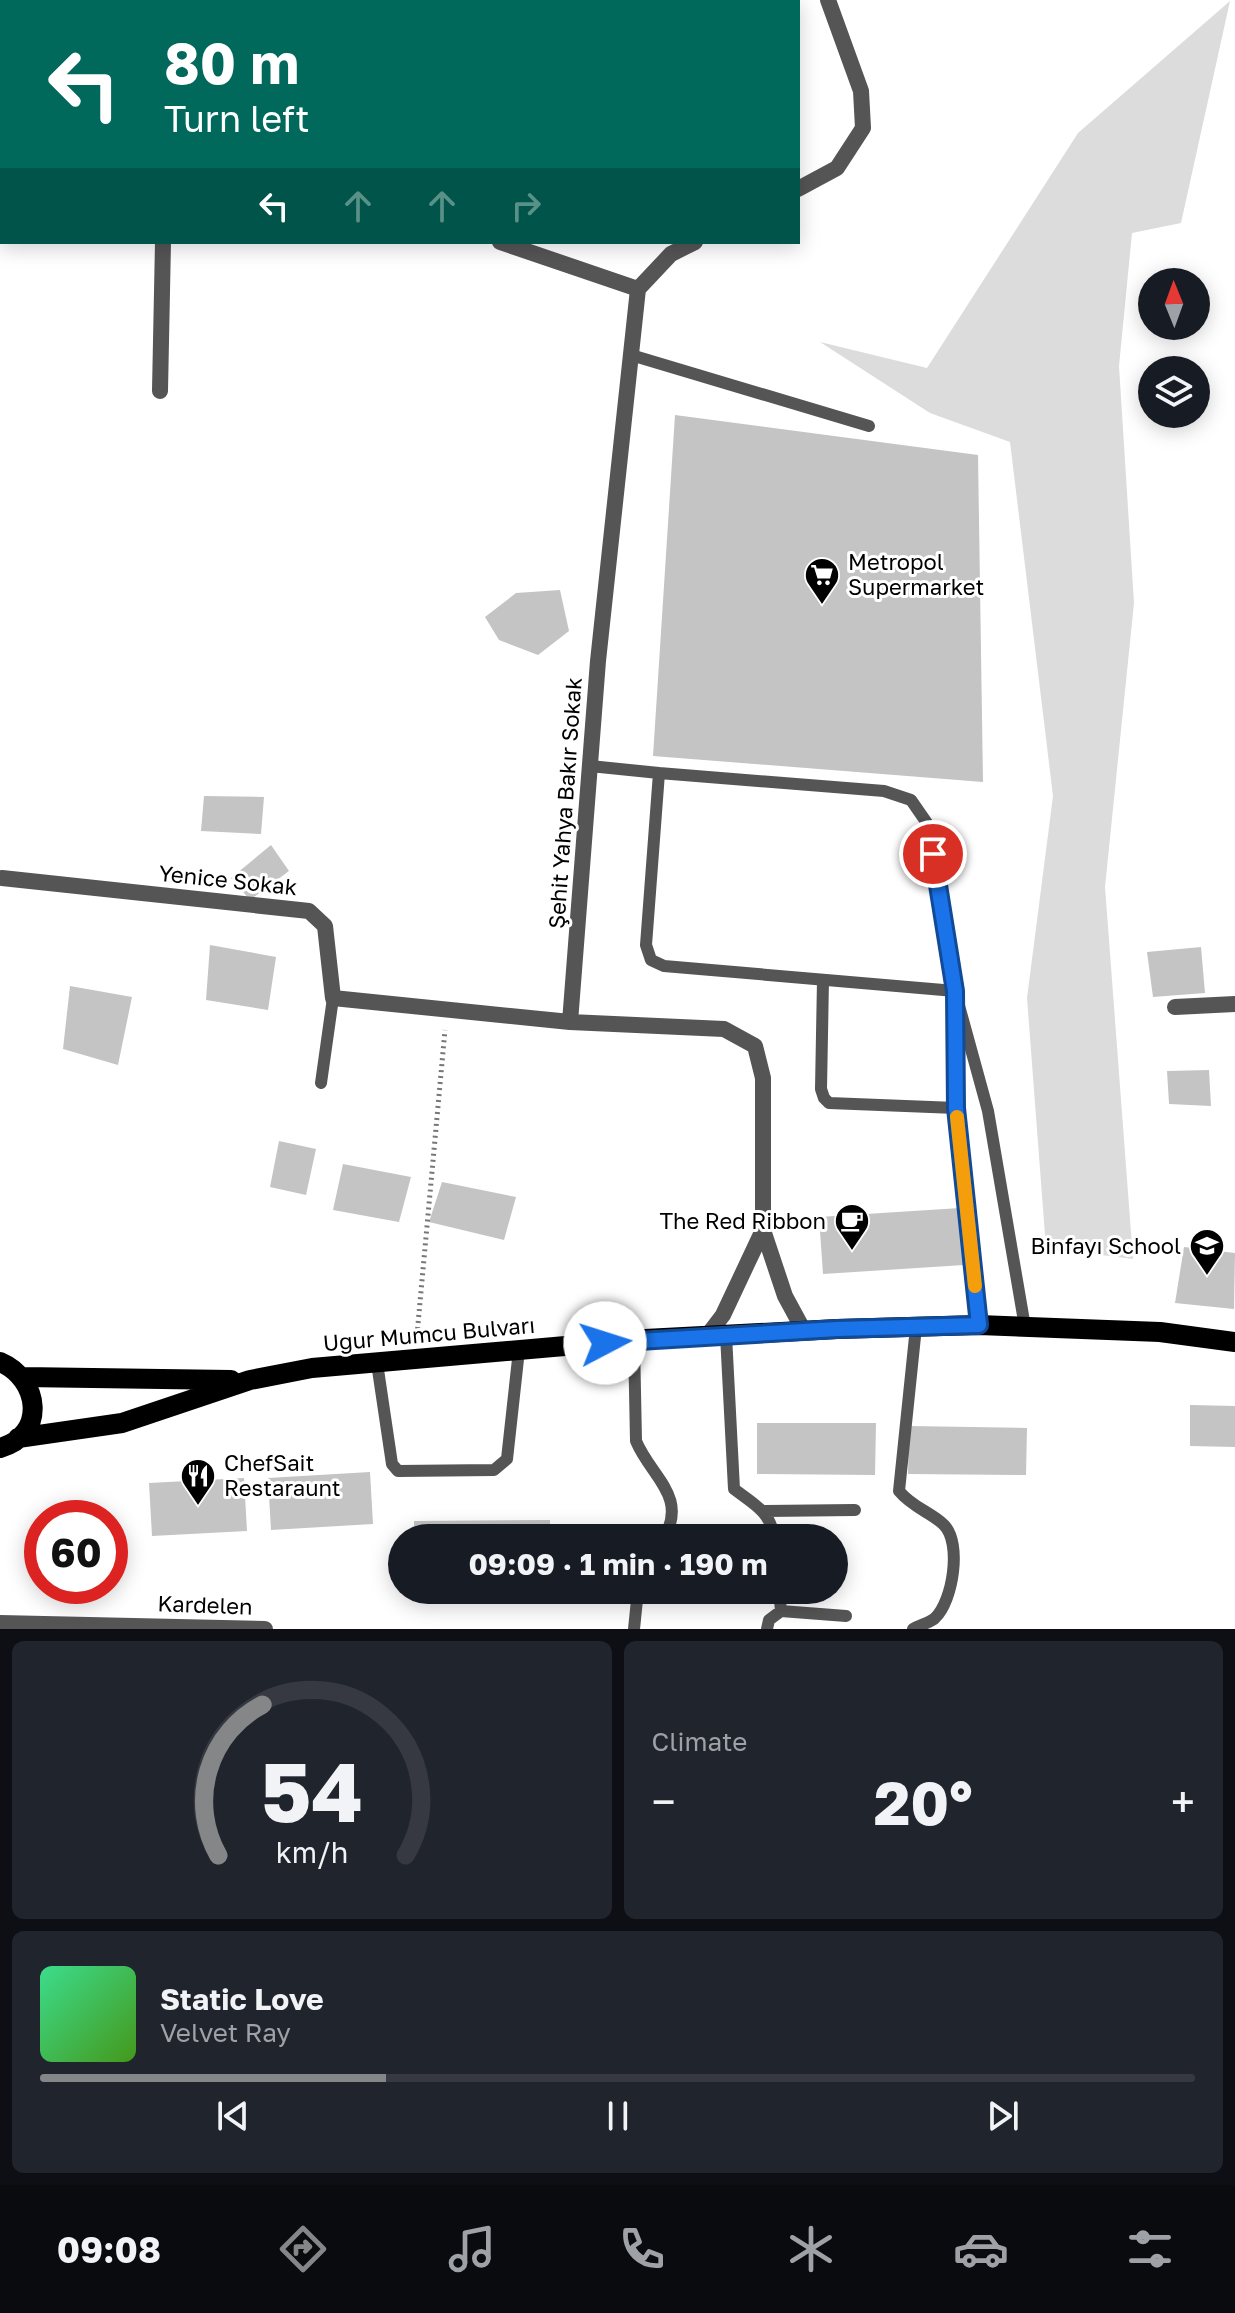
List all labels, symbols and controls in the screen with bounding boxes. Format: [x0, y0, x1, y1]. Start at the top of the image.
text: 80 m [164, 29, 299, 96]
icon: left [32, 32, 136, 136]
text: Turn left [164, 97, 310, 140]
icon: left [252, 184, 296, 228]
icon: ahead [336, 184, 380, 228]
icon: ahead [420, 184, 464, 228]
icon: right [504, 184, 548, 228]
north arrow [1138, 268, 1210, 340]
map controls [1138, 268, 1210, 428]
button: layers [1138, 356, 1210, 428]
place label: Metropol Supermarket [848, 548, 984, 600]
supermarket icon: Metropol Supermarket [803, 556, 841, 606]
street label: Şehit Yahya Bakır Sokak [542, 676, 587, 930]
pin [899, 820, 967, 888]
icon: arrive [911, 832, 955, 876]
street label: Yenice Sokak [157, 859, 299, 900]
cafe icon: The Red Ribbon [833, 1202, 871, 1252]
place label: The Red Ribbon [659, 1207, 826, 1234]
school or university icon: Binfayı School [1188, 1227, 1226, 1277]
place label: Binfayı School [1030, 1232, 1181, 1259]
position arrow [563, 1301, 647, 1385]
street label: Uğur Mumcu Bulvarı [322, 1311, 536, 1356]
place label: ChefSait Restaraunt [224, 1449, 341, 1501]
restaurant icon: ChefSait Restaraunt [179, 1457, 217, 1507]
speed limit sign: 60 [24, 1500, 128, 1604]
text: 09:09 · 1 min · 190 m [468, 1546, 768, 1582]
street label: Kardelen [157, 1589, 253, 1620]
text: Climate [652, 1726, 747, 1757]
text: 54 [260, 1740, 363, 1840]
text: 20° [874, 1766, 973, 1838]
text: − [652, 1775, 676, 1828]
text: + [1171, 1775, 1195, 1828]
text: km/h [275, 1835, 348, 1869]
text: Static Love [160, 1981, 324, 2017]
text: Velvet Ray [160, 2017, 291, 2048]
icon: previous [211, 2094, 255, 2138]
icon: pause [596, 2094, 640, 2138]
icon: next [981, 2094, 1025, 2138]
icon: directions [275, 2221, 331, 2277]
icon: music [444, 2221, 500, 2277]
icon: phone [614, 2221, 670, 2277]
icon: climate [783, 2221, 839, 2277]
icon: car [953, 2221, 1009, 2277]
icon: filters [1122, 2221, 1178, 2277]
text: 09:08 [57, 2228, 161, 2271]

